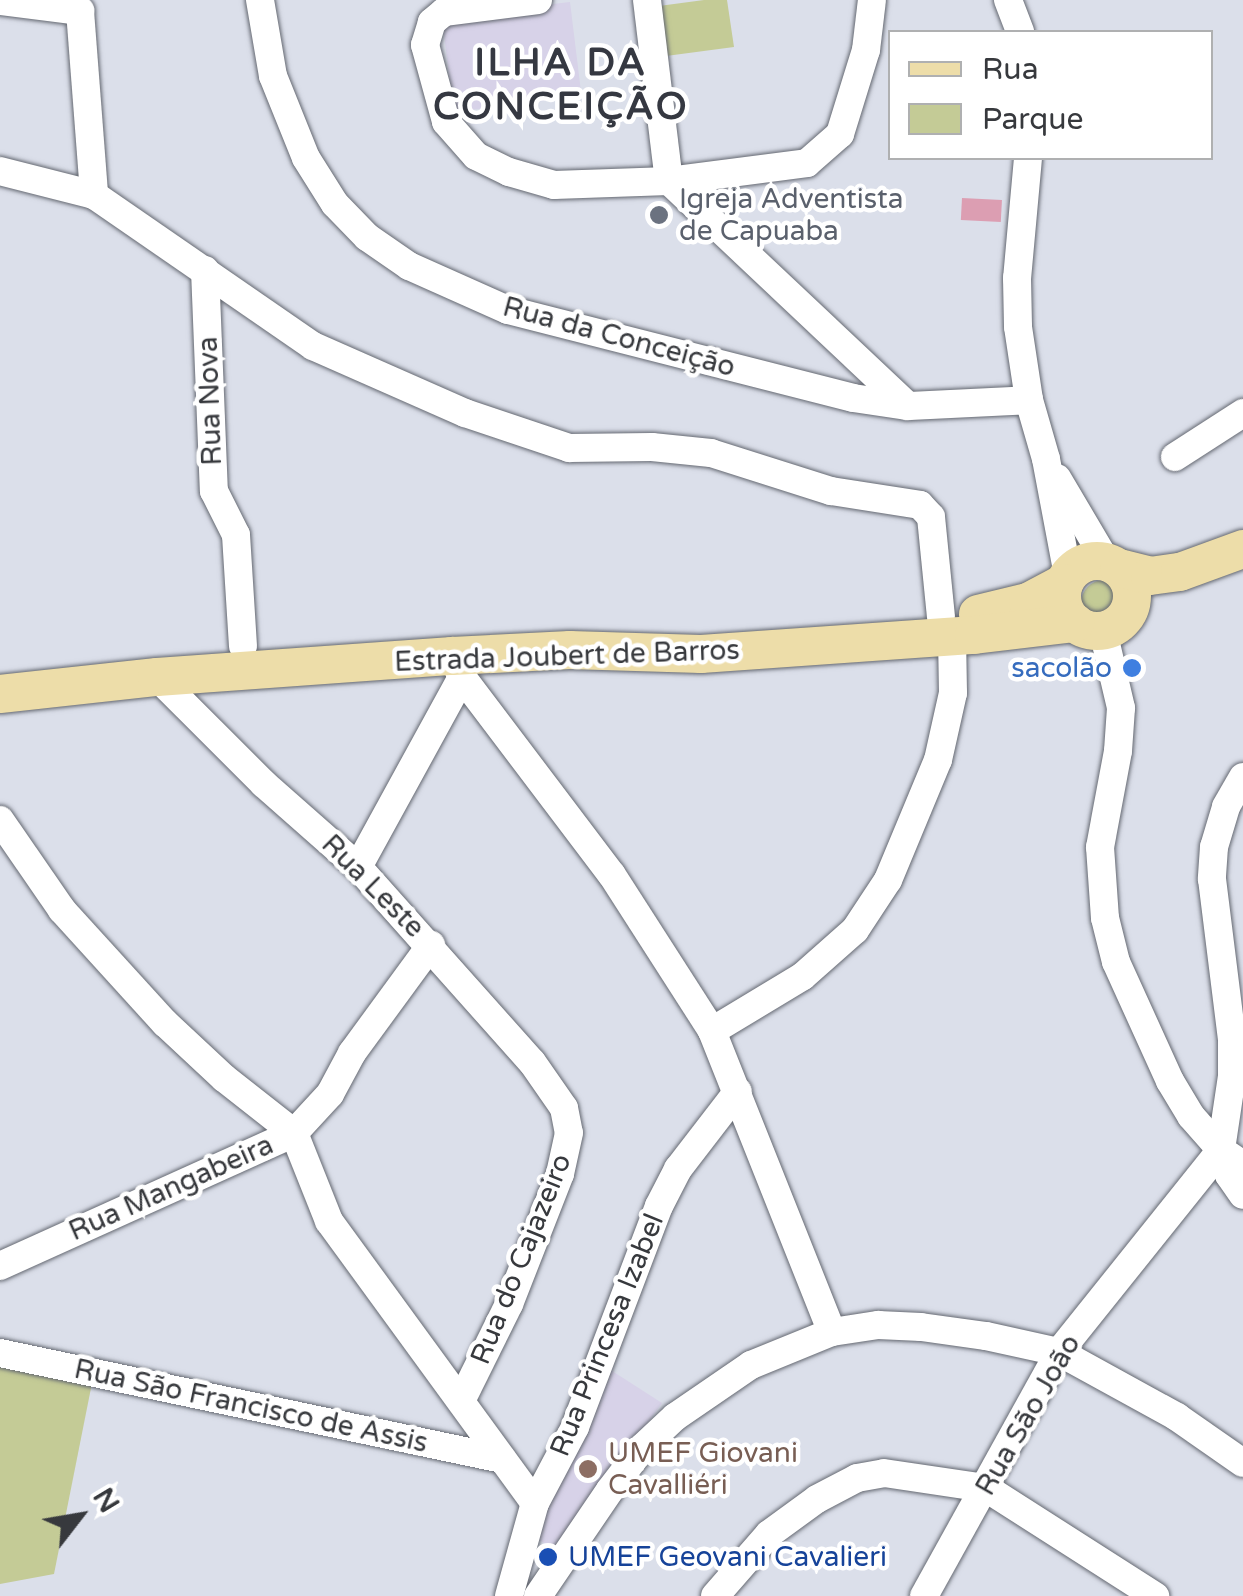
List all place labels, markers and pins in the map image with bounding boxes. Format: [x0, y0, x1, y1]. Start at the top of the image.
place label: Igreja Adventista de Capuaba [679, 182, 903, 248]
marker: Igreja Adventista de Capuaba [648, 204, 670, 226]
place label: sacolão [1011, 651, 1112, 685]
marker: sacolão [1121, 657, 1143, 679]
place label: UMEF Giovani Cavalliéri [608, 1436, 798, 1502]
marker: UMEF Giovani Cavalliéri [577, 1458, 599, 1480]
place label: UMEF Geovani Cavalieri [568, 1540, 887, 1574]
marker: UMEF Geovani Cavalieri [537, 1546, 559, 1568]

